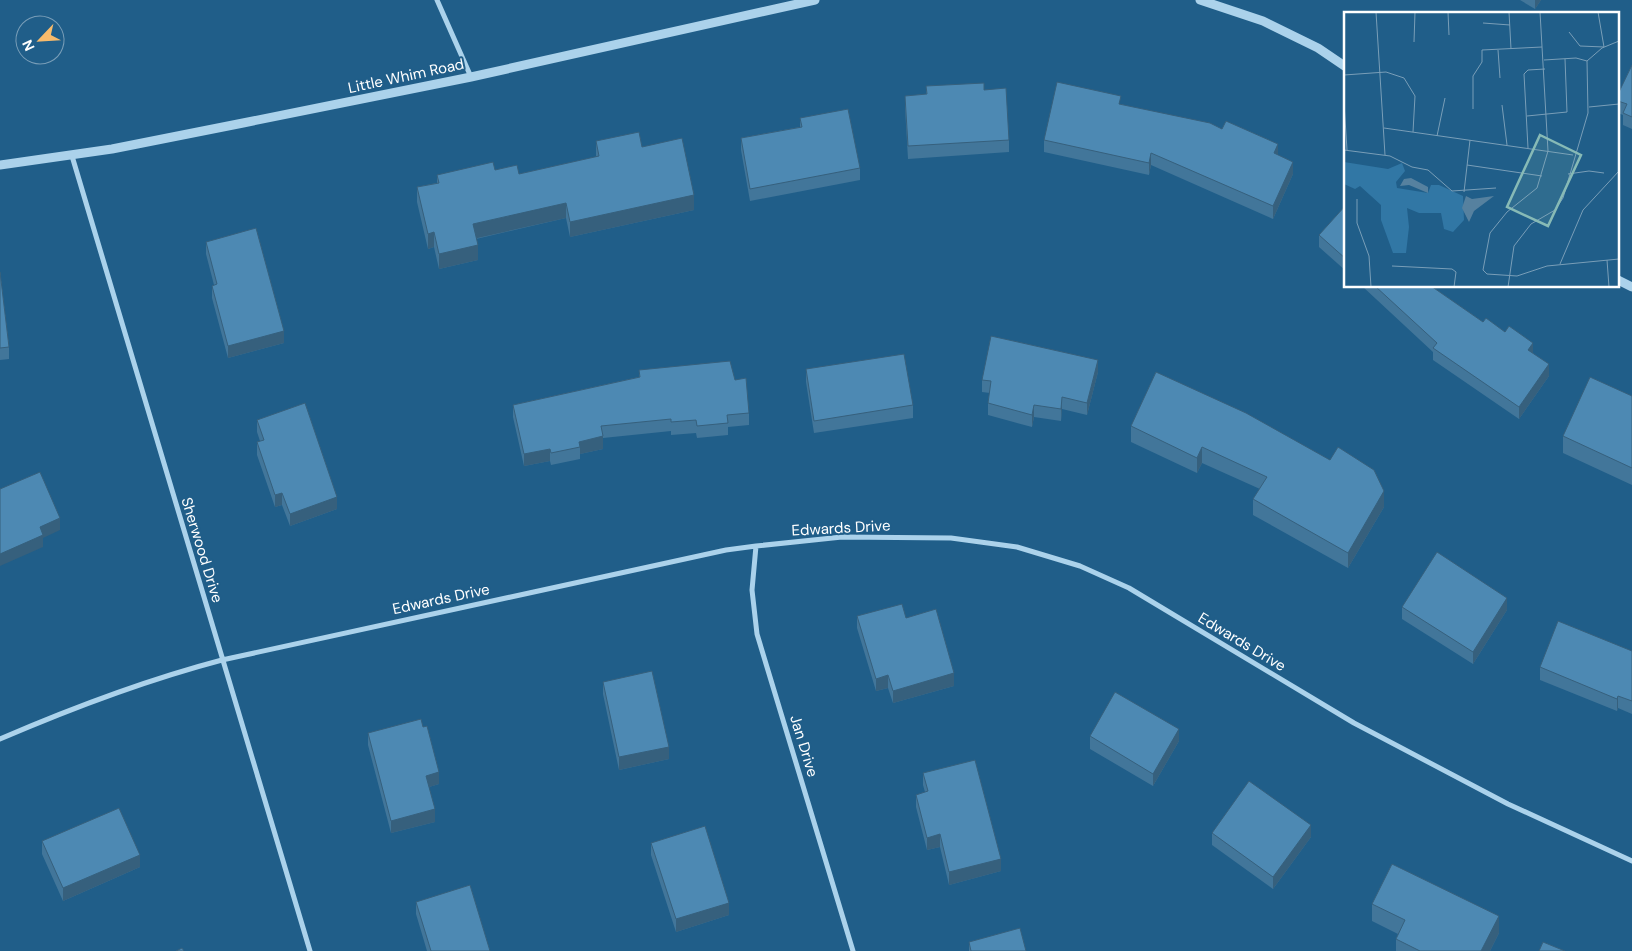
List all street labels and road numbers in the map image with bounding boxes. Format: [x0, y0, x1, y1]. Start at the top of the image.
street label: Little Whim Road [346, 54, 466, 98]
street label: Sherwood Drive [176, 495, 228, 605]
street label: Edwards Drive [791, 515, 891, 541]
street label: Edwards Drive [391, 579, 491, 619]
street label: Edwards Drive [1194, 608, 1290, 676]
street label: Jan Drive [785, 713, 823, 779]

